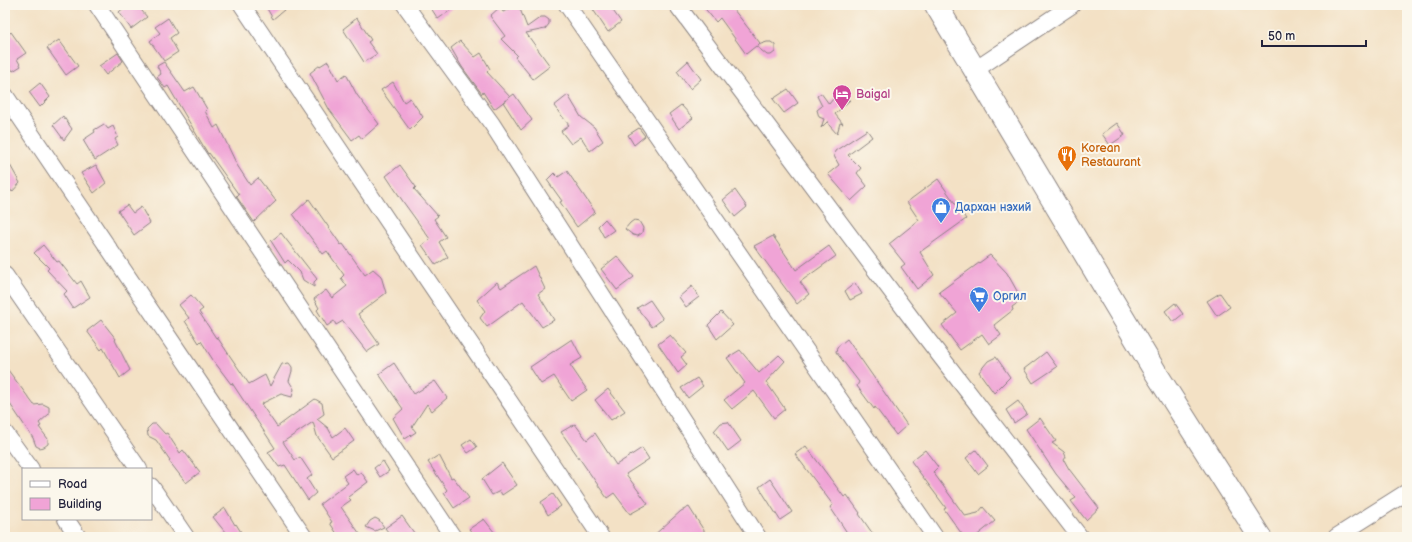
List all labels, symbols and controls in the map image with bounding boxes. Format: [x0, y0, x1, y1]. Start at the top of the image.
scale bar [1262, 22, 1366, 48]
text: 50 m [1268, 29, 1295, 44]
hotel icon: Baigal [831, 83, 853, 111]
place label: Baigal [856, 87, 890, 102]
place label: Korean Restaurant [1081, 141, 1141, 170]
restaurant icon: Korean Restaurant [1056, 144, 1078, 172]
shop icon: Дархан нэхий [930, 196, 952, 224]
place label: Дархан нэхий [955, 200, 1032, 215]
supermarket icon: Оргил [968, 285, 990, 313]
place label: Оргил [993, 289, 1027, 304]
legend [22, 468, 152, 520]
text: Road [58, 477, 87, 492]
text: Building [58, 497, 102, 512]

